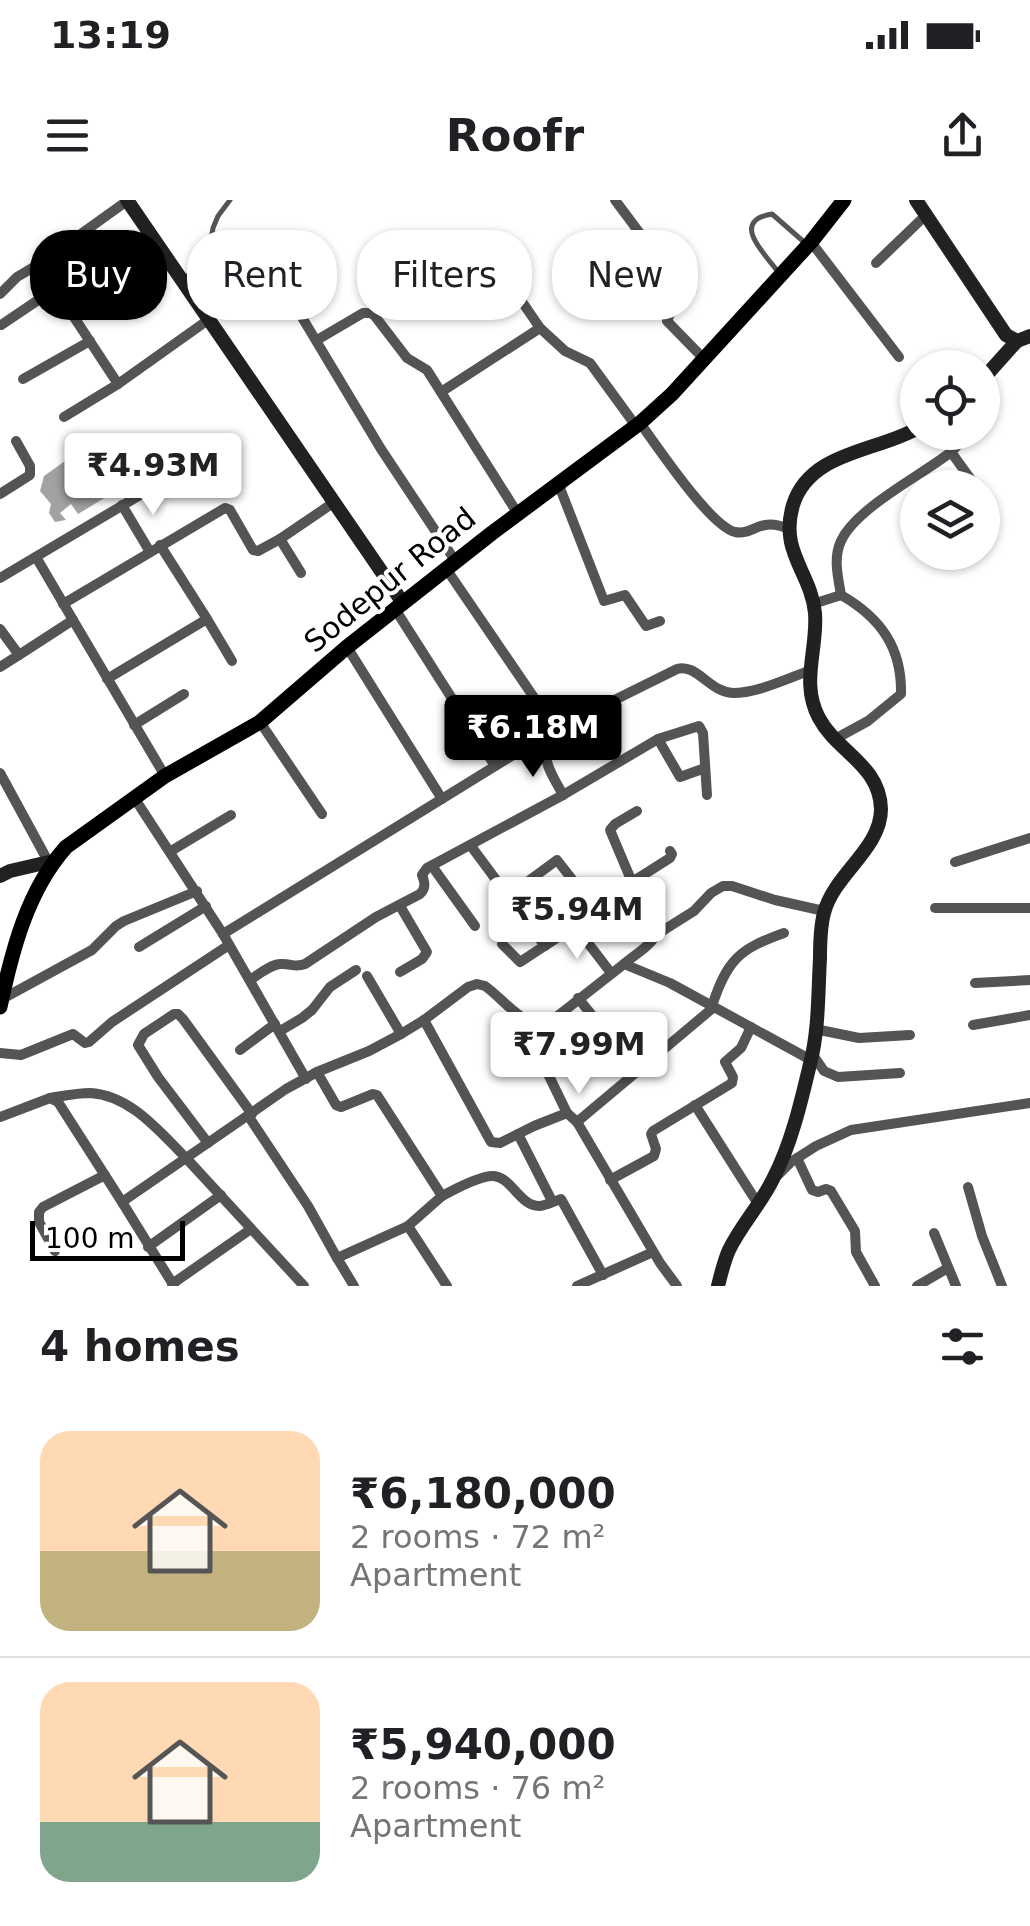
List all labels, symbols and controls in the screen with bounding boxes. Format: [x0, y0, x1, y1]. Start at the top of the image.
text: 13:19 [50, 13, 171, 57]
icon: menu [40, 108, 95, 163]
icon: share [935, 108, 990, 163]
text: Roofr [446, 109, 584, 162]
chip: Buy [30, 230, 167, 320]
chip: Rent [187, 230, 337, 320]
chip: Filters [357, 230, 532, 320]
chip: New [552, 230, 698, 320]
map controls [900, 350, 1000, 570]
button: locate [900, 350, 1000, 450]
pin: ₹4.93M [72, 433, 234, 518]
text: ₹4.93M [86, 446, 220, 484]
button: layers [900, 470, 1000, 570]
street label: Sodepur Road [297, 500, 482, 659]
pin: ₹6.18M [452, 695, 614, 780]
text: ₹6.18M [466, 708, 600, 746]
pin: ₹5.94M [496, 877, 658, 962]
text: ₹5.94M [510, 890, 644, 928]
pin: ₹7.99M [498, 1012, 660, 1097]
text: ₹7.99M [512, 1025, 646, 1063]
scale bar [30, 1216, 185, 1260]
text: 100 m [45, 1222, 135, 1255]
icon: filters [935, 1319, 990, 1374]
text: 4 homes [40, 1322, 240, 1371]
text: ₹6,180,000 [350, 1469, 616, 1518]
icon: home [120, 1471, 240, 1591]
text: 2 rooms · 72 m² [350, 1518, 605, 1556]
text: Apartment [350, 1556, 521, 1594]
text: ₹5,940,000 [350, 1720, 616, 1769]
icon: home [120, 1722, 240, 1842]
text: 2 rooms · 76 m² [350, 1769, 605, 1807]
text: Apartment [350, 1807, 521, 1845]

